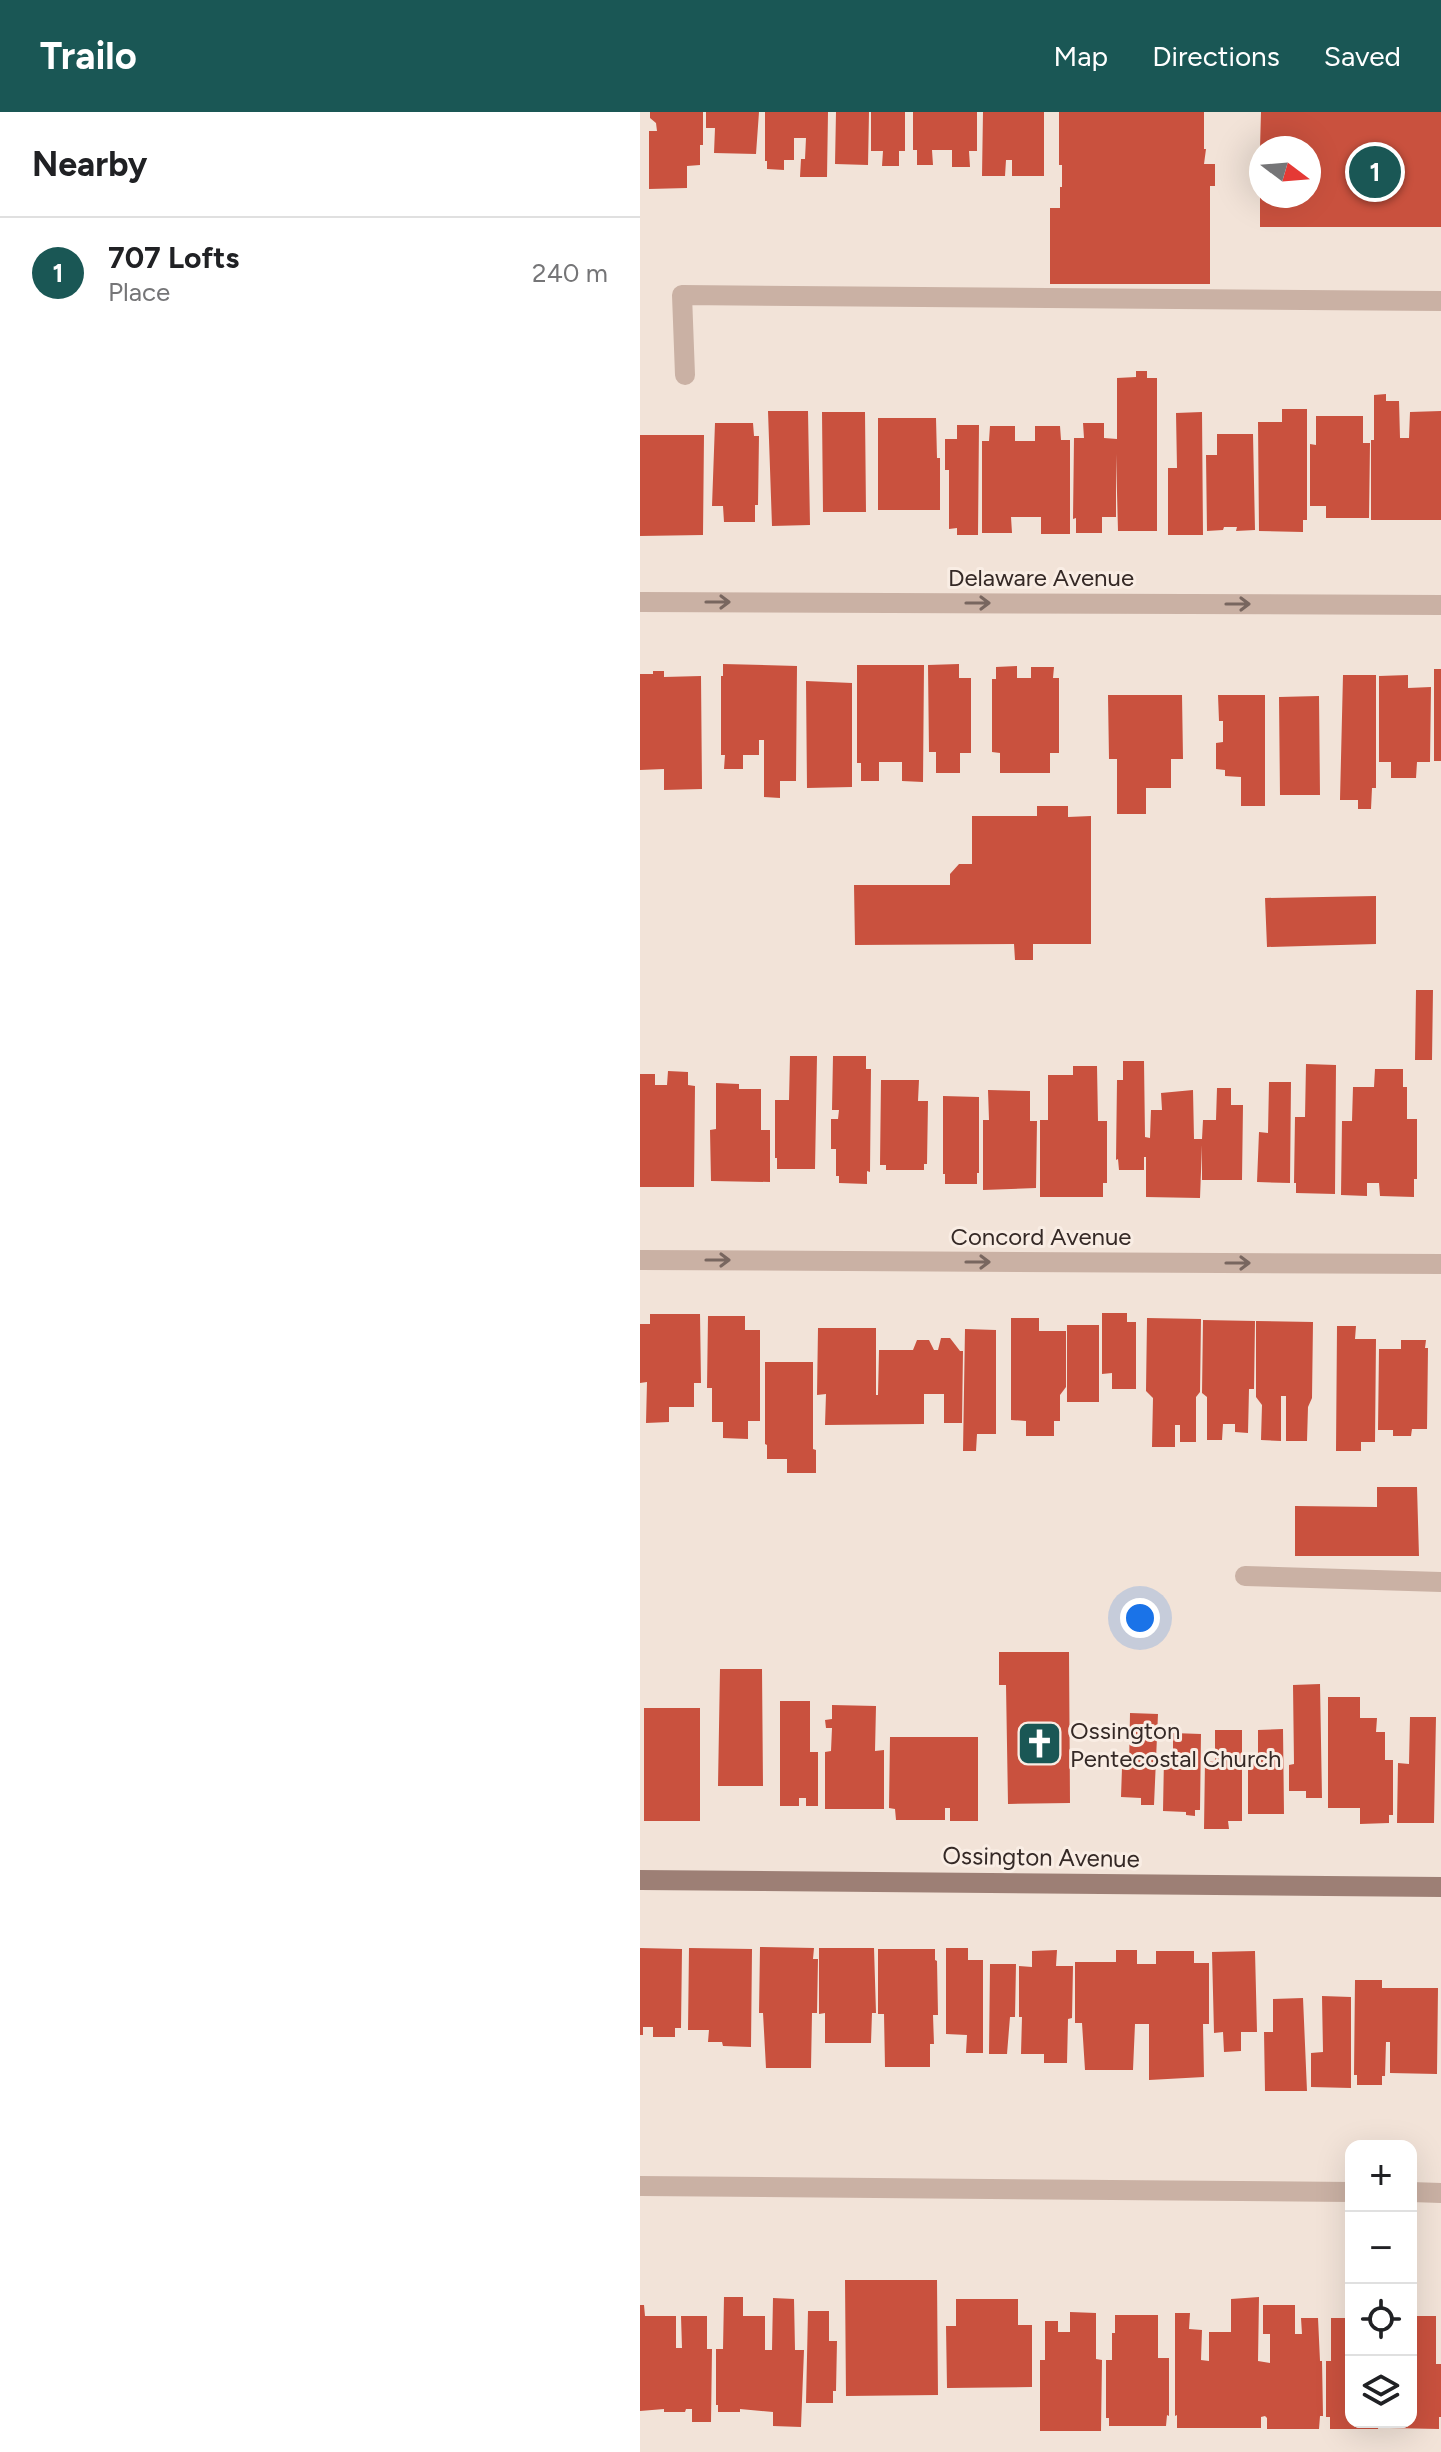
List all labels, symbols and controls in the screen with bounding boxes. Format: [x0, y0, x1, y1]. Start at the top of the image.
text: Trailo [40, 33, 137, 79]
text: Map [1054, 39, 1108, 73]
text: Directions [1152, 39, 1280, 73]
text: Saved [1324, 39, 1401, 73]
north arrow [1249, 136, 1321, 208]
pin: 1 [1349, 142, 1401, 202]
text: Nearby [32, 144, 147, 185]
text: 707 Lofts [108, 239, 239, 276]
text: 1 [53, 257, 63, 289]
text: 240 m [532, 257, 608, 289]
text: Place [108, 276, 170, 308]
street label: Delaware Avenue [948, 563, 1134, 592]
one-way arrow [704, 594, 731, 610]
one-way arrow [964, 595, 991, 611]
one-way arrow [1224, 596, 1251, 612]
street label: Concord Avenue [951, 1222, 1131, 1251]
one-way arrow [704, 1252, 731, 1268]
one-way arrow [964, 1254, 991, 1269]
one-way arrow [1224, 1255, 1251, 1271]
your location [1120, 1598, 1160, 1638]
place label: Ossington Pentecostal Church [1070, 1716, 1281, 1773]
church icon: Ossington Pentecostal Church [1015, 1720, 1063, 1768]
street label: Ossington Avenue [942, 1841, 1140, 1873]
map controls [1345, 2140, 1417, 2428]
button: + [1345, 2140, 1417, 2212]
button: − [1345, 2212, 1417, 2284]
button: locate [1345, 2284, 1417, 2356]
button: layers [1345, 2356, 1417, 2428]

